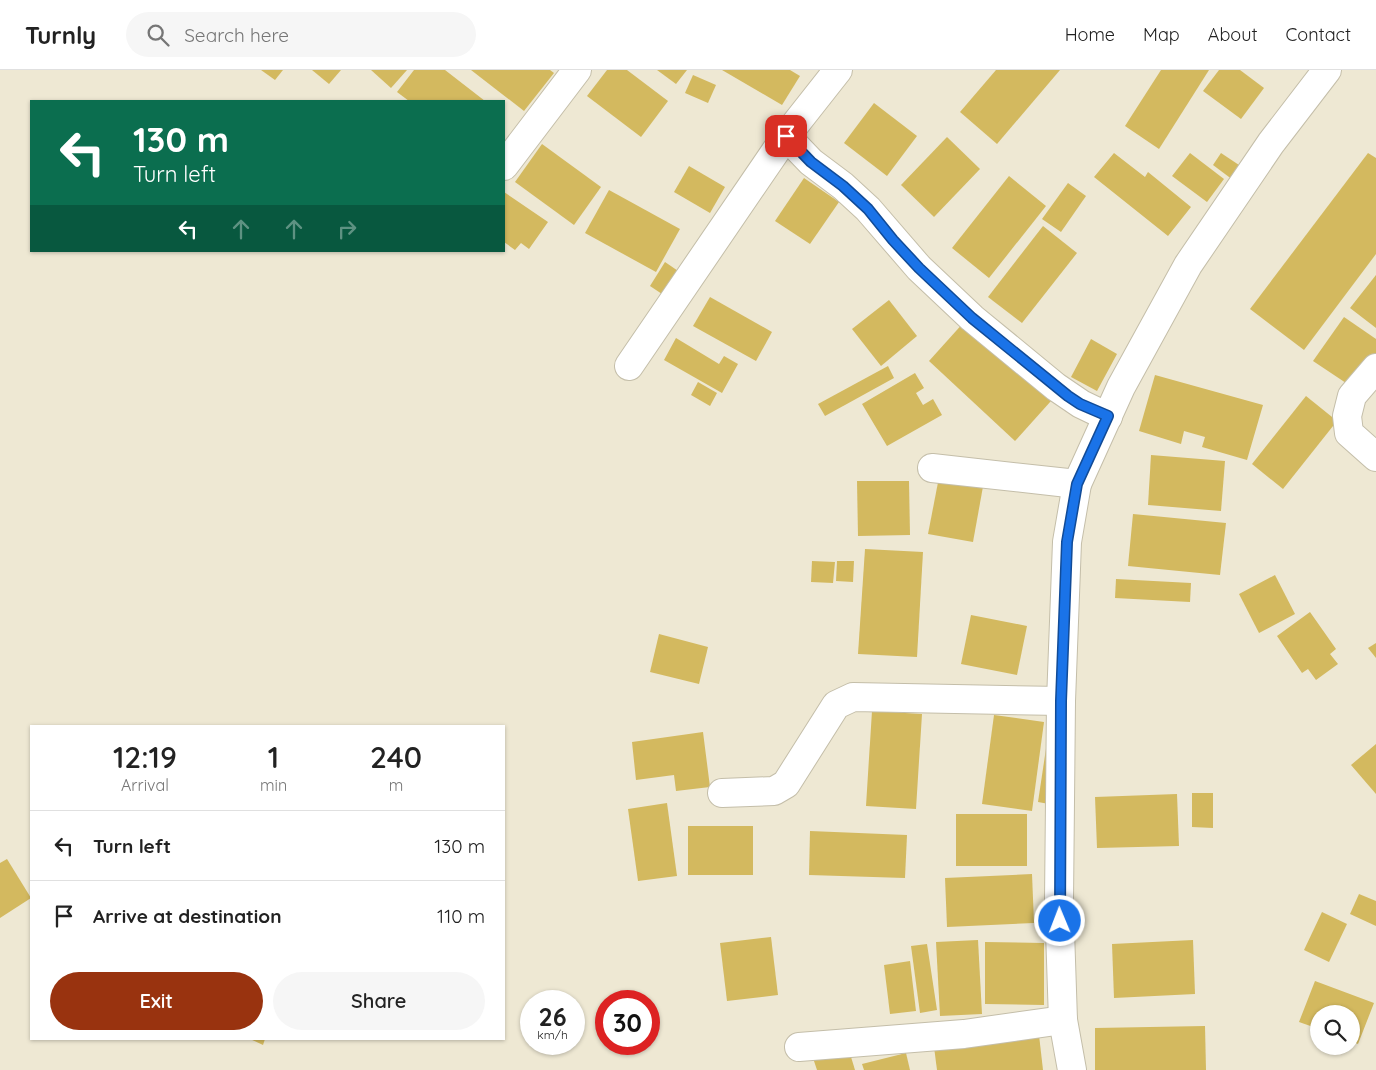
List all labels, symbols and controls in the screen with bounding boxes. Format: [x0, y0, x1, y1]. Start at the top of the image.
search box [126, 12, 476, 57]
text: Turnly [25, 20, 96, 50]
icon: search [144, 21, 172, 49]
text: Search here [184, 23, 289, 47]
text: Home [1065, 23, 1115, 46]
text: Map [1143, 23, 1180, 46]
text: About [1208, 23, 1258, 46]
text: Contact [1286, 23, 1351, 46]
pin [765, 115, 807, 157]
text: 130 m [133, 117, 229, 161]
icon: left [50, 120, 115, 185]
icon: arrive [772, 122, 800, 150]
text: Turn left [133, 160, 216, 188]
icon: left [174, 215, 202, 243]
icon: ahead [227, 215, 255, 243]
icon: ahead [280, 215, 308, 243]
icon: right [333, 215, 361, 243]
text: 12:19 [113, 738, 177, 776]
text: 1 [268, 738, 279, 776]
text: 240 [370, 738, 422, 776]
text: Arrival [121, 775, 169, 795]
text: min [260, 775, 287, 795]
text: m [389, 775, 403, 795]
icon: left [50, 832, 78, 860]
text: Turn left [93, 834, 171, 858]
text: 130 m [434, 834, 485, 858]
position arrow [1033, 894, 1085, 946]
icon: arrive [50, 902, 78, 930]
text: Arrive at destination [93, 904, 282, 928]
text: 110 m [437, 904, 485, 928]
button: Exit [50, 972, 263, 1030]
button: Share [273, 972, 485, 1030]
speed limit sign: 30 [595, 990, 660, 1055]
text: 26 [538, 1001, 567, 1032]
map controls [1310, 1005, 1360, 1055]
button: search [1310, 1005, 1360, 1055]
text: km/h [537, 1027, 568, 1042]

